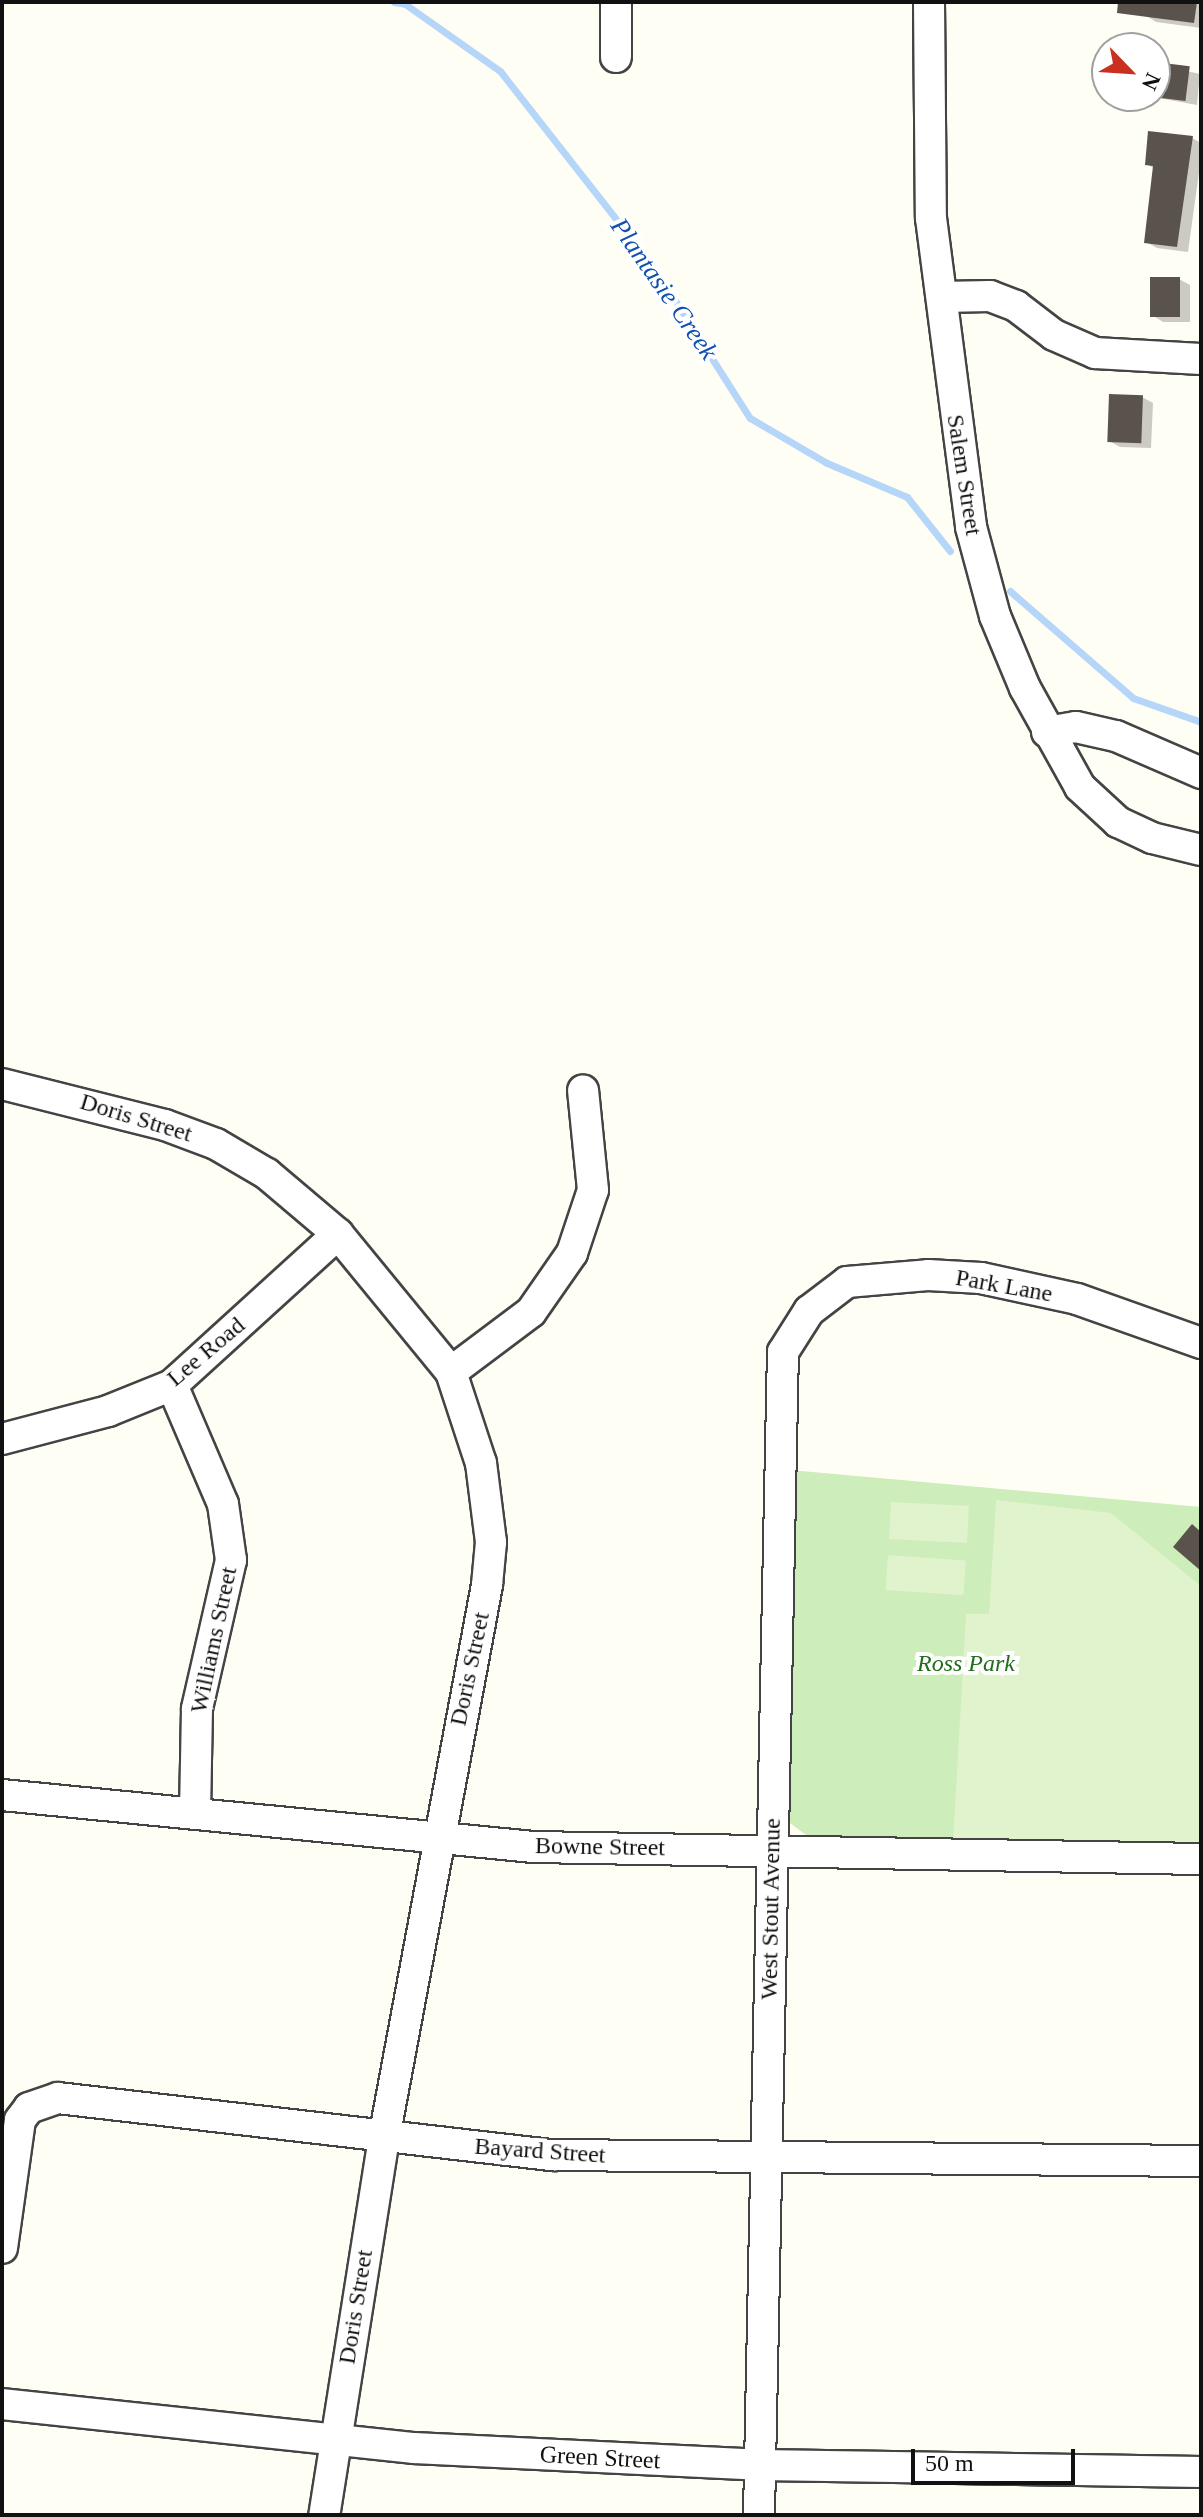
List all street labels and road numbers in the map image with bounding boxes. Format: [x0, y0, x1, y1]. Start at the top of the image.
street label: Salem Street [940, 413, 988, 537]
street label: Doris Street [77, 1087, 195, 1149]
street label: Park Lane [953, 1263, 1055, 1309]
street label: Lee Road [161, 1311, 251, 1393]
street label: Williams Street [184, 1564, 244, 1716]
street label: Doris Street [444, 1610, 496, 1728]
street label: West Stout Avenue [755, 1817, 787, 2001]
street label: Bowne Street [535, 1831, 665, 1863]
street label: Bayard Street [474, 2132, 606, 2170]
street label: Doris Street [333, 2248, 379, 2366]
street label: Green Street [539, 2440, 661, 2476]

